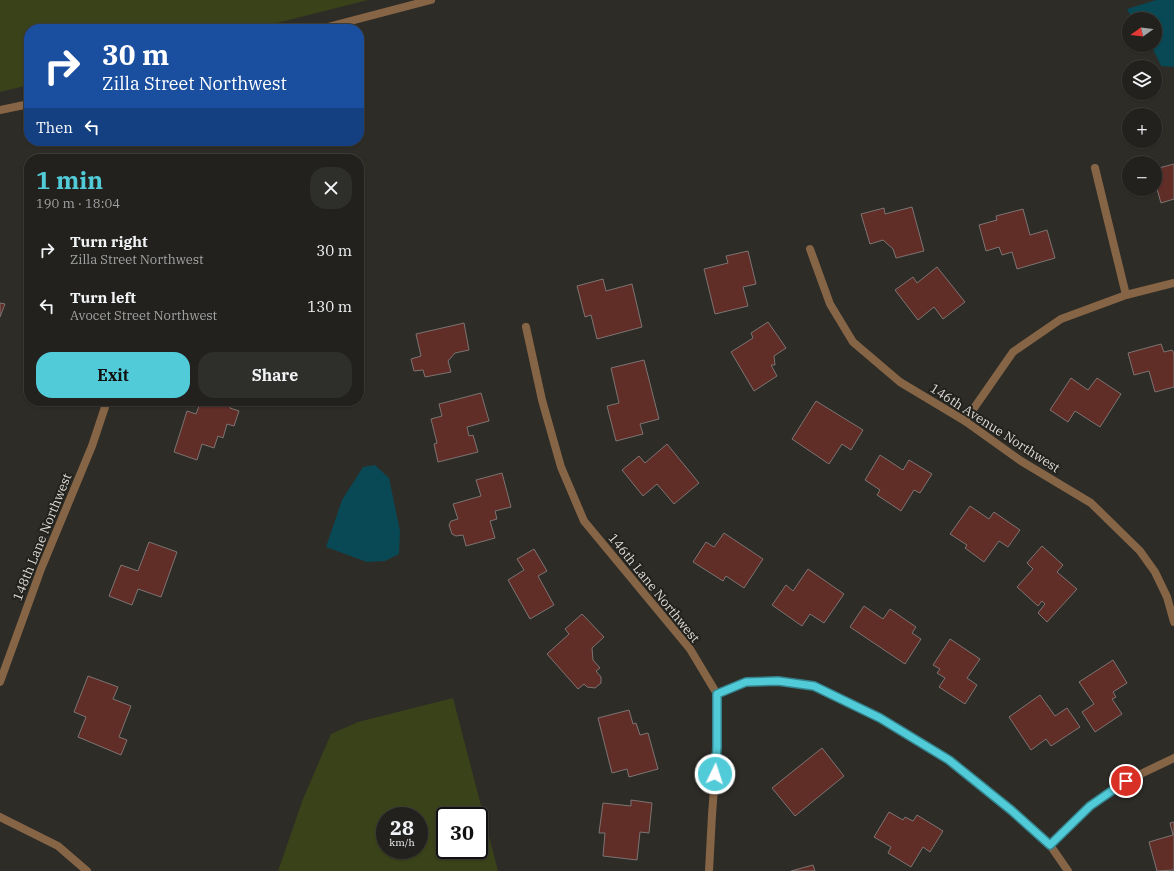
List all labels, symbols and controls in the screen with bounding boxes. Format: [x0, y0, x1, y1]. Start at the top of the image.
north arrow [1122, 12, 1162, 52]
map controls [1122, 12, 1162, 196]
text: 30 m [102, 36, 169, 73]
icon: right [36, 40, 88, 92]
button: layers [1122, 60, 1162, 100]
text: Zilla Street Northwest [102, 72, 287, 95]
button: + [1122, 108, 1162, 148]
icon: left [81, 116, 103, 138]
text: Then [36, 118, 73, 137]
button: − [1122, 156, 1162, 196]
text: 1 min [36, 164, 103, 196]
button: close [310, 167, 352, 209]
text: 190 m · 18:04 [36, 195, 120, 212]
text: Turn right [70, 232, 148, 251]
icon: right [36, 239, 58, 261]
text: 30 m [316, 241, 352, 260]
text: Zilla Street Northwest [70, 251, 203, 268]
text: Turn left [70, 288, 136, 307]
icon: left [36, 295, 58, 317]
text: 130 m [307, 297, 352, 316]
text: Avocet Street Northwest [70, 307, 217, 324]
button: Exit [36, 352, 190, 398]
button: Share [198, 352, 352, 398]
street label: 146th Avenue Northwest [927, 380, 1063, 477]
street label: 148th Lane Northwest [9, 470, 75, 603]
street label: 146th Lane Northwest [605, 530, 704, 646]
position arrow [694, 753, 736, 795]
pin [1109, 764, 1143, 798]
icon: arrive [1115, 770, 1137, 792]
speed limit sign: 30 [436, 807, 488, 859]
text: 28 [390, 814, 414, 841]
text: km/h [389, 836, 415, 849]

